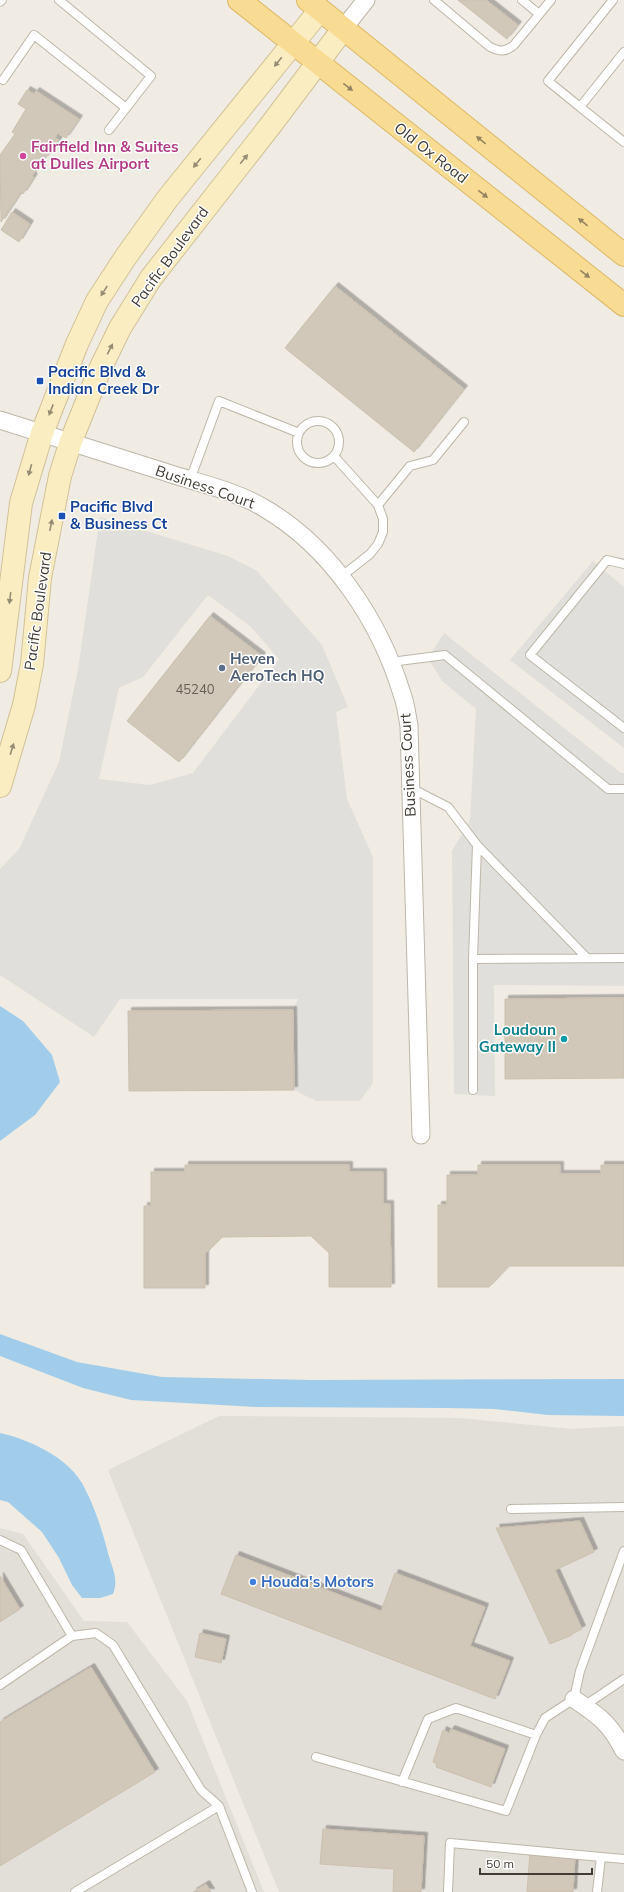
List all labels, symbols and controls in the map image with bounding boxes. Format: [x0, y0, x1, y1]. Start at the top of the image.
one-way arrow [273, 56, 282, 67]
one-way arrow [343, 83, 354, 91]
street label: Old Ox Road [391, 118, 472, 187]
one-way arrow [476, 136, 487, 145]
place label: Fairfield Inn & Suites at Dulles Airport [31, 137, 179, 173]
marker: Fairfield Inn & Suites at Dulles Airport [18, 151, 28, 161]
one-way arrow [239, 154, 248, 164]
one-way arrow [192, 158, 201, 169]
one-way arrow [477, 189, 488, 198]
street label: Pacific Boulevard [127, 203, 212, 311]
one-way arrow [577, 217, 588, 226]
one-way arrow [579, 270, 590, 279]
one-way arrow [100, 286, 108, 296]
one-way arrow [107, 343, 113, 355]
place label: Pacific Blvd & Indian Creek Dr [48, 362, 159, 398]
marker: Pacific Blvd & Indian Creek Dr [35, 376, 45, 386]
one-way arrow [47, 404, 53, 416]
street label: Business Court [153, 461, 257, 512]
one-way arrow [27, 464, 33, 476]
place label: Pacific Blvd & Business Ct [70, 497, 167, 533]
marker: Pacific Blvd & Business Ct [57, 511, 67, 521]
one-way arrow [49, 518, 55, 531]
street label: Pacific Boulevard [20, 550, 55, 671]
one-way arrow [7, 592, 13, 604]
place label: Heven AeroTech HQ [230, 649, 325, 685]
marker: Heven AeroTech HQ [217, 663, 227, 673]
house number: 45240 [175, 681, 215, 697]
street label: Business Court [395, 713, 420, 817]
one-way arrow [9, 742, 15, 754]
place label: Loudoun Gateway II [479, 1020, 556, 1056]
marker: Loudoun Gateway II [559, 1034, 569, 1044]
place label: Houda's Motors [261, 1572, 374, 1591]
marker: Houda's Motors [248, 1577, 258, 1587]
scale bar [480, 1850, 592, 1876]
text: 50 m [486, 1856, 514, 1871]

